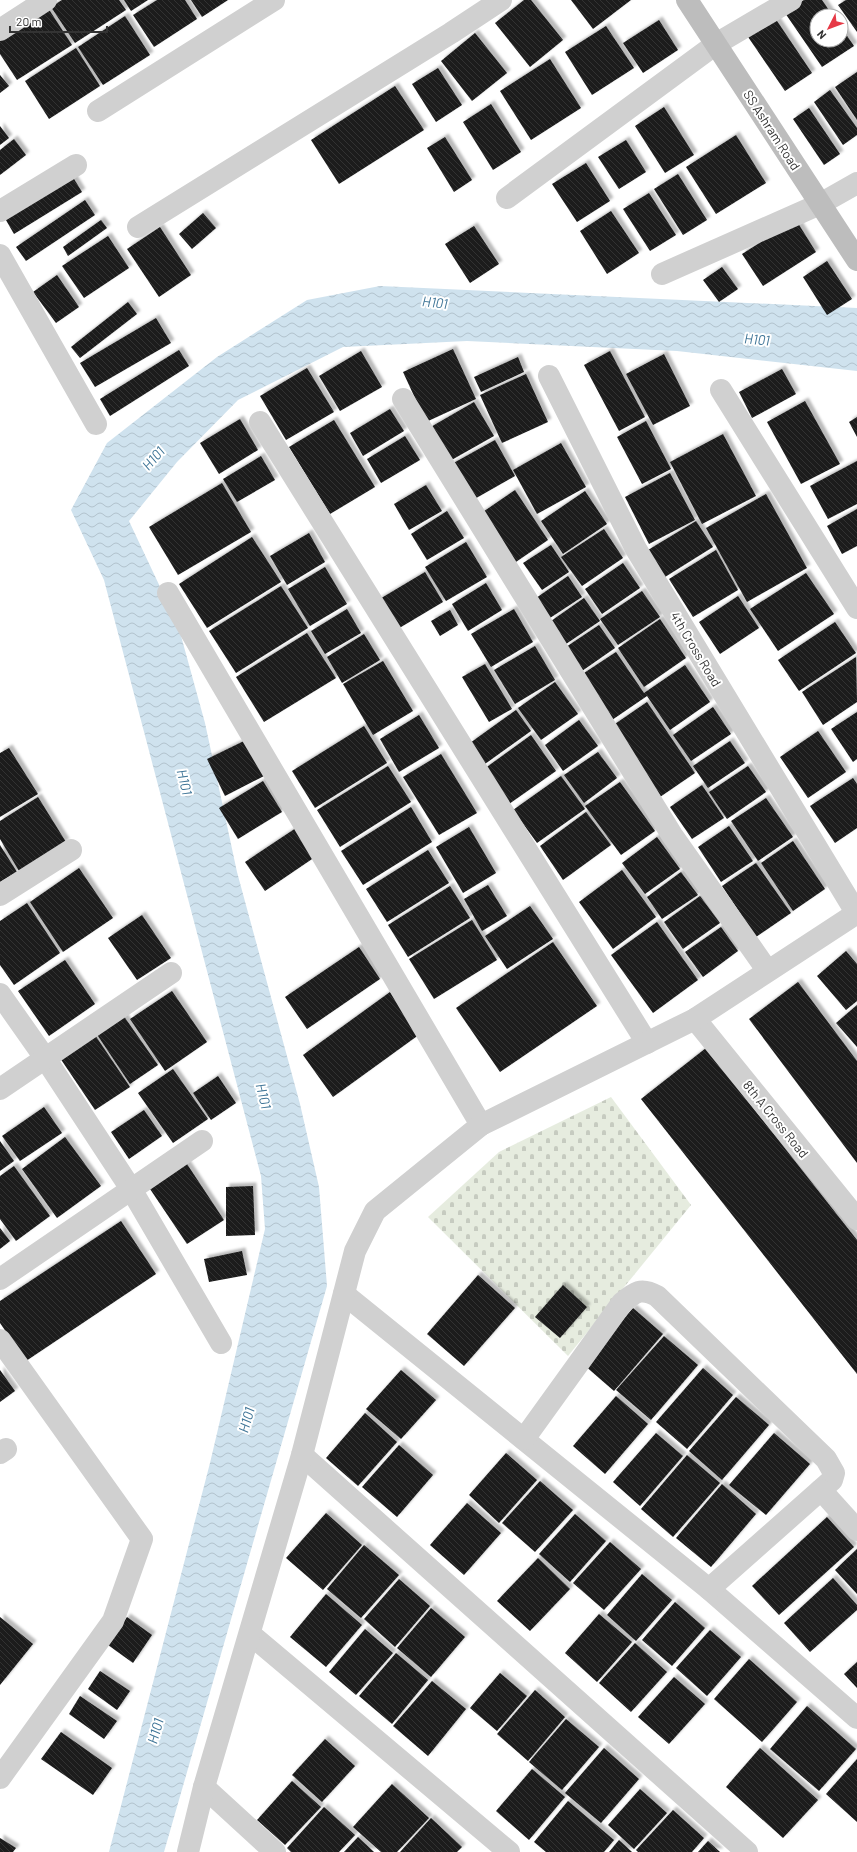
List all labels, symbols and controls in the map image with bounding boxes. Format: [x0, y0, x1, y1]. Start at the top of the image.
scale bar [10, 8, 107, 34]
north arrow [809, 8, 849, 48]
text: 20 m [16, 14, 42, 28]
text: N [814, 28, 828, 42]
street label: SS Ashram Road [740, 87, 804, 173]
water label: H101 [421, 292, 449, 312]
water label: H101 [743, 329, 771, 349]
water label: H101 [138, 443, 168, 473]
street label: 4th Cross Road [667, 609, 725, 689]
water label: H101 [174, 767, 196, 797]
street label: 8th A Cross Road [740, 1077, 812, 1161]
water label: H101 [253, 1081, 275, 1111]
water label: H101 [234, 1405, 258, 1435]
water label: H101 [143, 1716, 167, 1746]

